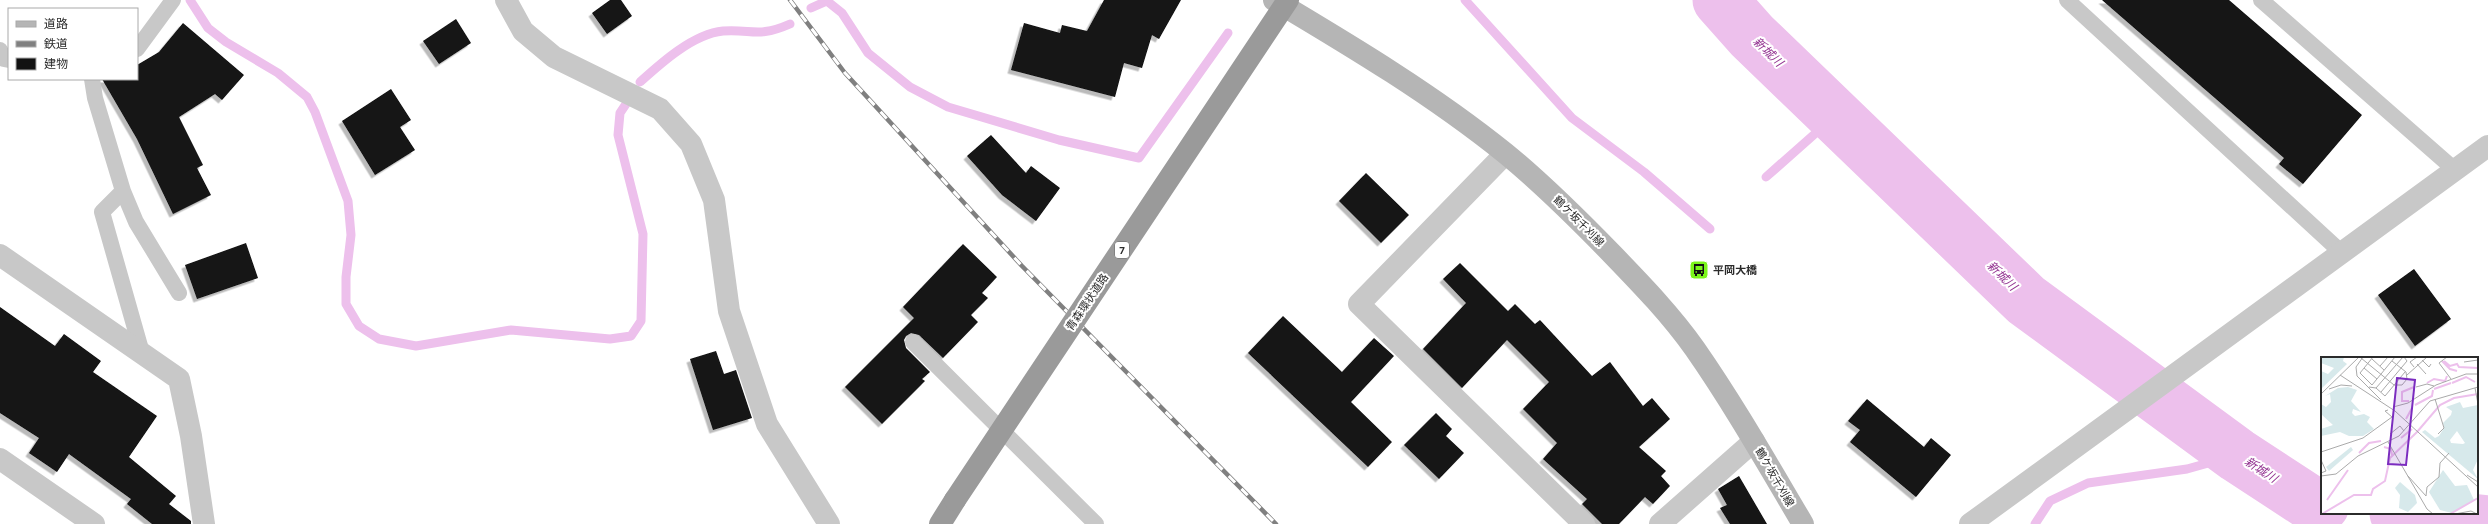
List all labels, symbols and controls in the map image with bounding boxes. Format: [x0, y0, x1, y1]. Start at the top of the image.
legend [8, 8, 138, 80]
text: 道路 [44, 17, 68, 31]
water label: 新城川 [1750, 34, 1787, 71]
text: 鉄道 [44, 37, 68, 51]
text: 建物 [44, 57, 68, 71]
street label: 鶴ケ坂千刈線 [1551, 193, 1607, 249]
road number: 7 [1115, 242, 1129, 258]
water label: 新城川 [1984, 258, 2021, 295]
bus stop icon: 平岡大橋 [1688, 259, 1710, 281]
place label: 平岡大橋 [1713, 264, 1757, 277]
street label: 青森環状道路 [1064, 271, 1111, 333]
inset map [2321, 357, 2478, 514]
street label: 鶴ケ坂千刈線 [1752, 445, 1797, 509]
water label: 新城川 [2242, 454, 2282, 487]

